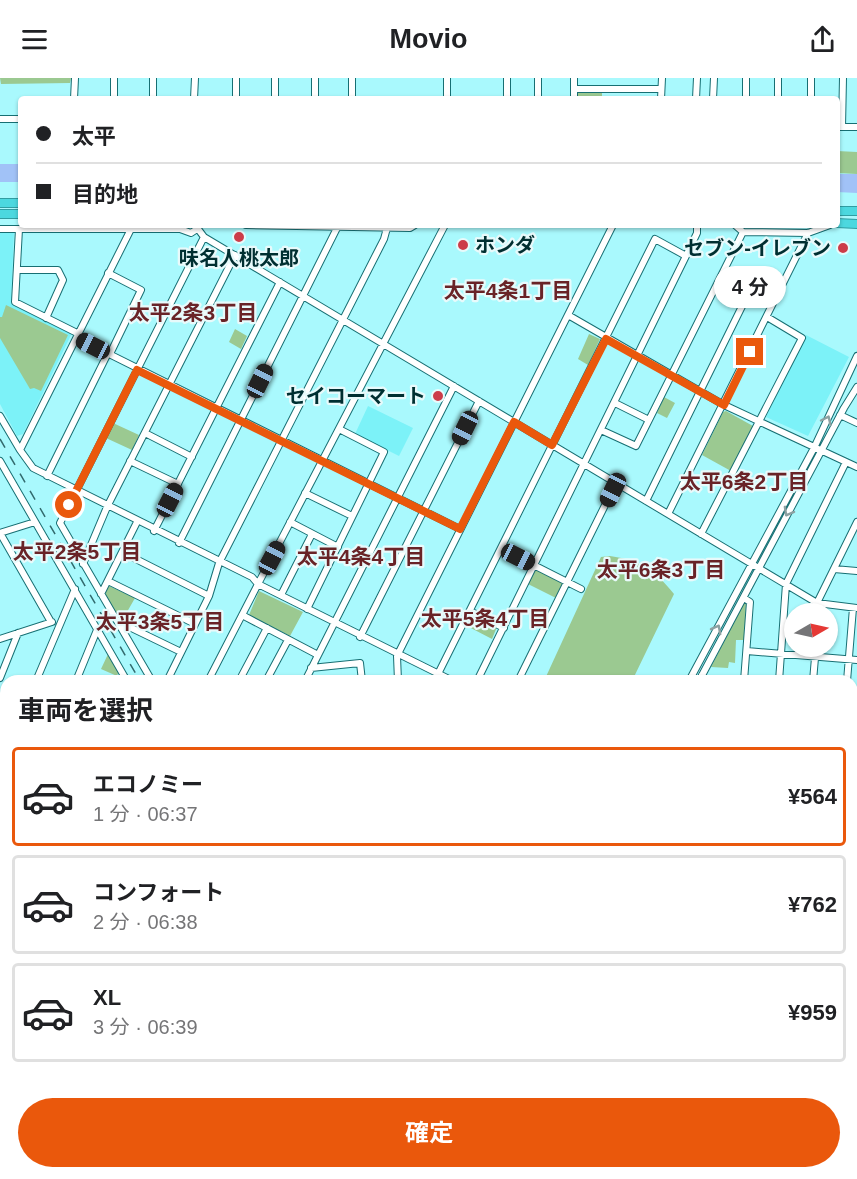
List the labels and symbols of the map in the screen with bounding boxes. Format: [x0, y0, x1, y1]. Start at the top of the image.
marker: 味名人桃太郎 [232, 230, 246, 244]
place label: ホンダ [475, 234, 535, 256]
place label: セブン-イレブン [684, 237, 831, 259]
marker: ホンダ [456, 238, 470, 252]
marker: セブン-イレブン [836, 241, 850, 255]
place label: 味名人桃太郎 [179, 247, 299, 269]
callout: 4 分 [714, 265, 786, 307]
district label: 太平4条1丁目 [444, 279, 572, 302]
district label: 太平2条3丁目 [129, 301, 257, 324]
car [73, 330, 113, 362]
route end [736, 338, 763, 365]
car [244, 361, 276, 401]
place label: セイコーマート [286, 385, 426, 407]
marker: セイコーマート [431, 389, 445, 403]
car [449, 408, 481, 448]
one-way arrow [820, 415, 832, 426]
car [597, 470, 629, 510]
district label: 太平6条2丁目 [680, 470, 808, 493]
car [154, 480, 186, 520]
route start [55, 491, 82, 518]
one-way arrow [784, 506, 796, 516]
car [256, 538, 288, 578]
district label: 太平2条5丁目 [13, 540, 141, 563]
car [498, 541, 538, 573]
district label: 太平4条4丁目 [297, 545, 425, 568]
district label: 太平6条3丁目 [597, 558, 725, 581]
north arrow [784, 603, 838, 657]
district label: 太平5条4丁目 [421, 607, 549, 630]
district label: 太平3条5丁目 [96, 610, 224, 633]
one-way arrow [709, 624, 721, 635]

